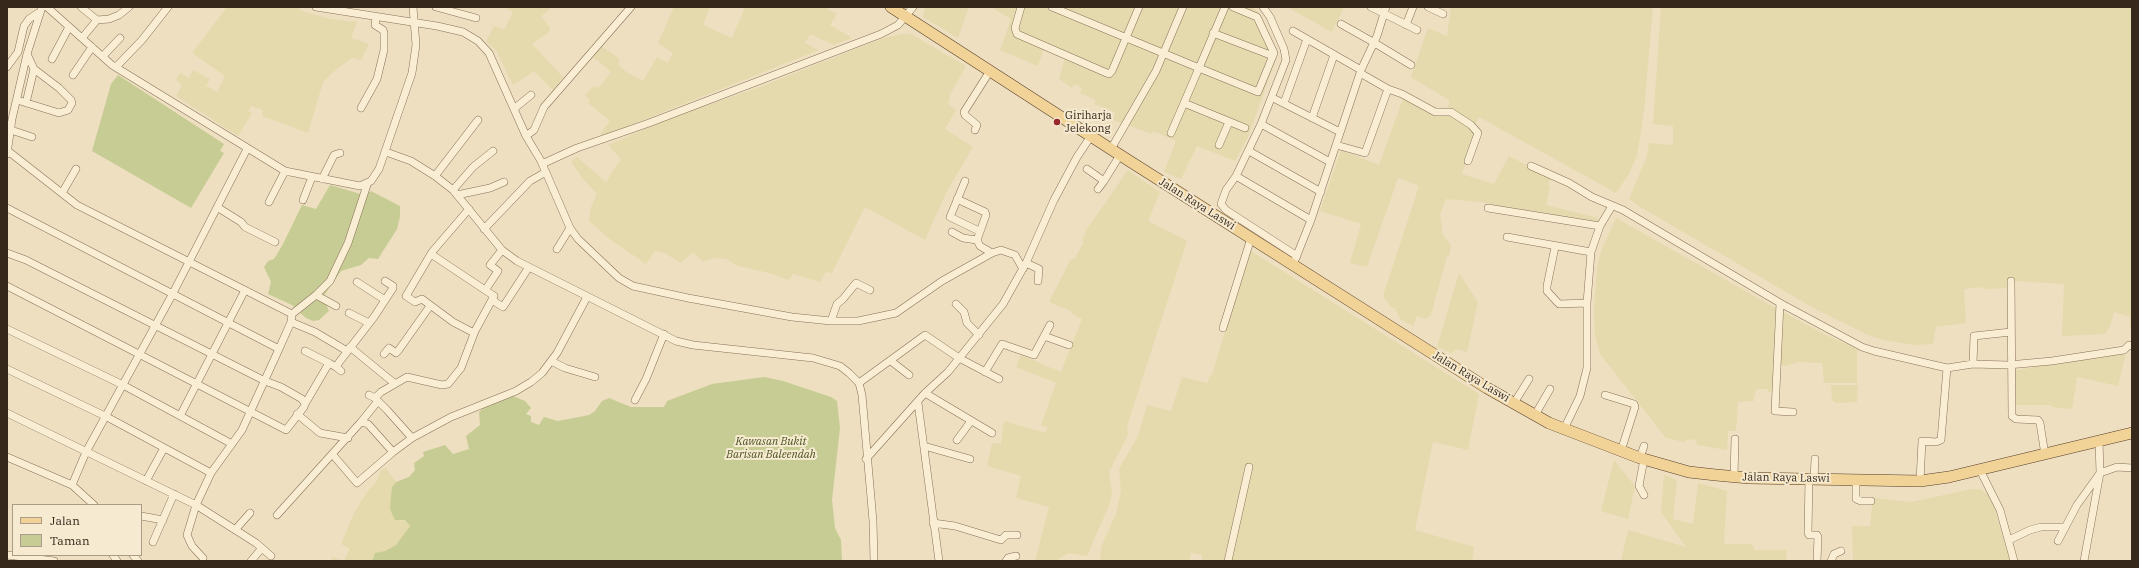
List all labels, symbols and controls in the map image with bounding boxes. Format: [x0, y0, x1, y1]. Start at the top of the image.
place label: Giriharja Jelekong [1065, 109, 1112, 135]
marker: Giriharja Jelekong [1052, 117, 1062, 127]
street label: Jalan Raya Laswi [1156, 175, 1238, 233]
street label: Jalan Raya Laswi [1430, 349, 1512, 405]
park label: Kawasan Bukit Barisan Baleendah [726, 435, 816, 461]
street label: Jalan Raya Laswi [1742, 471, 1830, 485]
legend [12, 504, 142, 556]
text: Jalan [50, 513, 80, 528]
text: Taman [50, 533, 90, 548]

